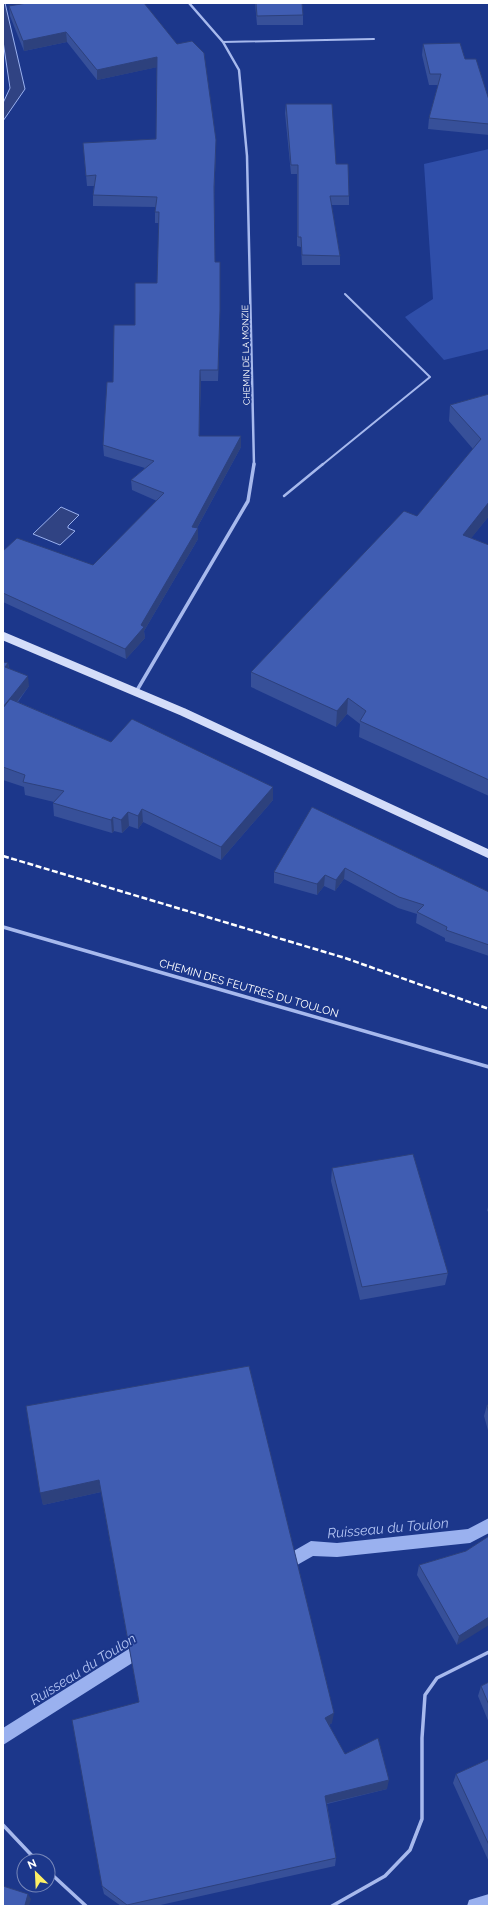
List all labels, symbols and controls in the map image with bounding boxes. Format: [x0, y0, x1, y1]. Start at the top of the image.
street label: CHEMIN DE LA MONZIE [240, 304, 252, 405]
street label: CHEMIN DES FEUTRES DU TOULON [158, 957, 340, 1020]
water label: Ruisseau du Toulon [327, 1515, 449, 1541]
water label: Ruisseau du Toulon [27, 1630, 139, 1708]
north arrow [16, 1853, 56, 1893]
text: N [26, 1857, 39, 1872]

